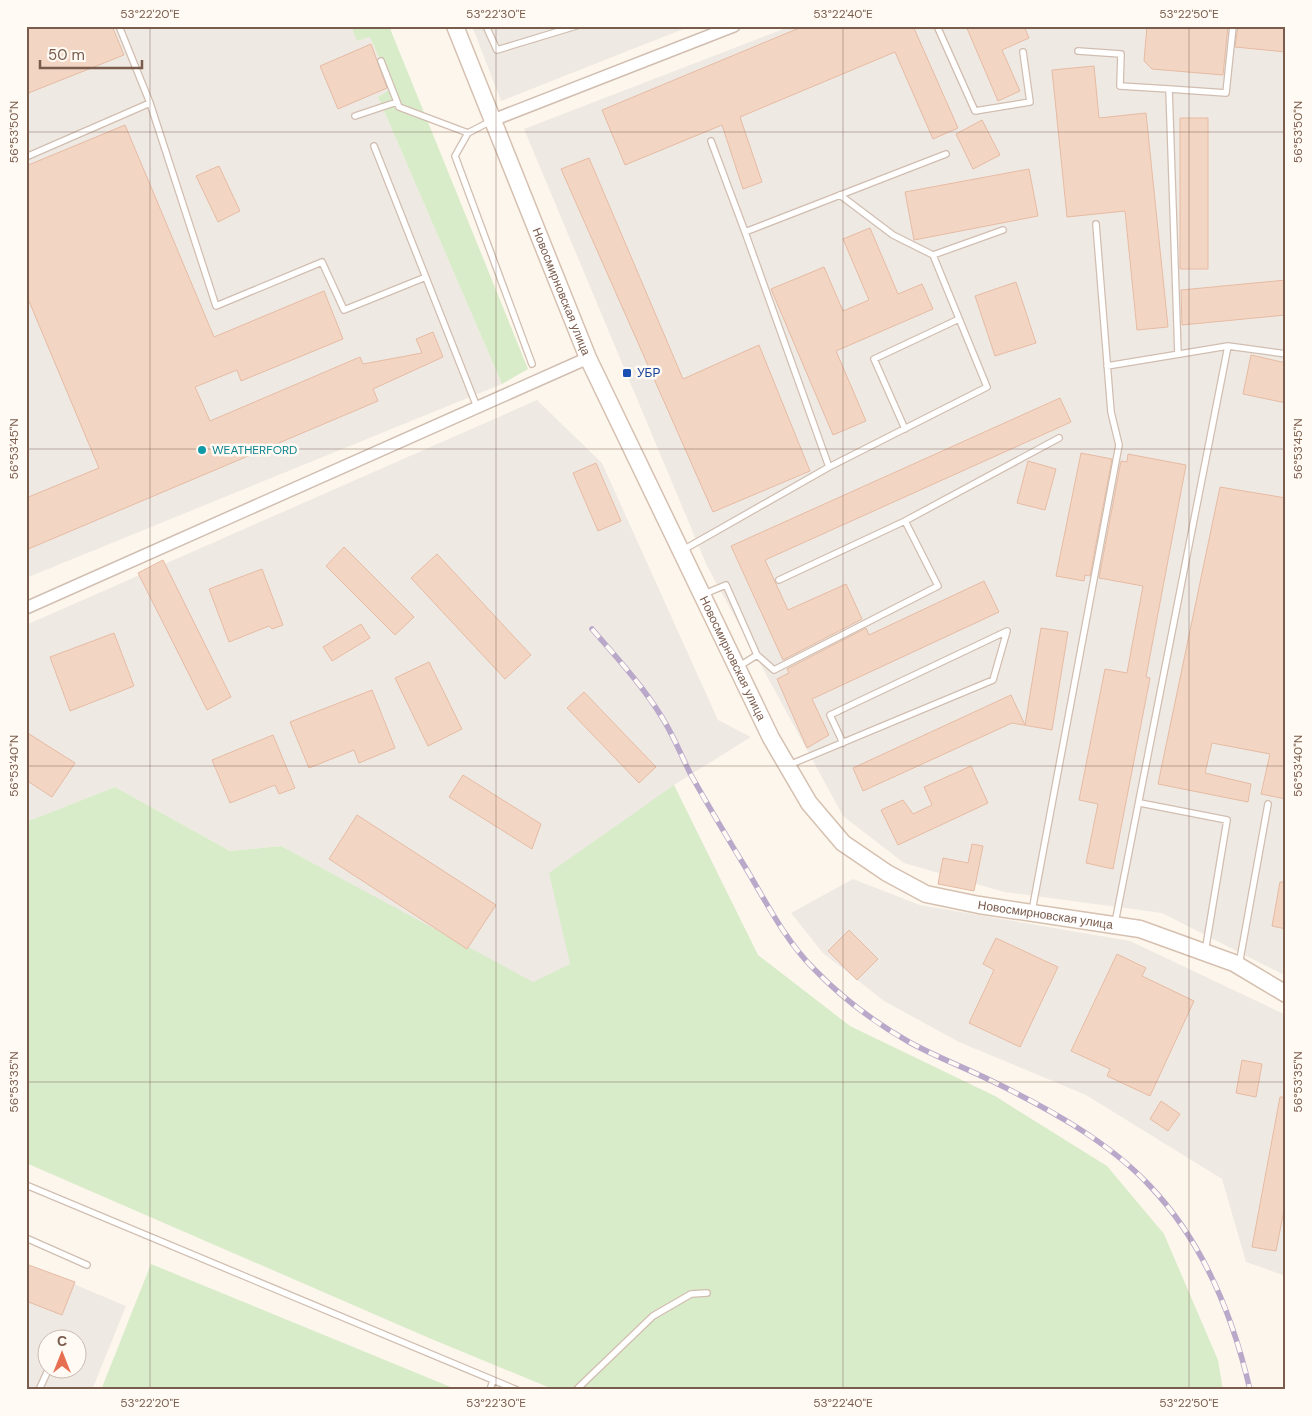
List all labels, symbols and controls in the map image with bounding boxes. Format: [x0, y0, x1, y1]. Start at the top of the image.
text: 53°22'20"E [120, 6, 180, 22]
text: 53°22'30"E [466, 6, 526, 22]
text: 53°22'40"E [813, 6, 873, 22]
text: 53°22'50"E [1159, 6, 1219, 22]
scale bar [40, 38, 142, 70]
text: 50 m [48, 45, 85, 65]
text: 56°53'50"N [6, 101, 22, 163]
text: 56°53'50"N [1290, 101, 1306, 163]
street label: Новосмирновская улица [529, 225, 594, 358]
place label: УБР [637, 365, 661, 381]
marker: УБР [621, 367, 633, 379]
text: 56°53'45"N [6, 419, 22, 479]
text: 56°53'45"N [1290, 419, 1306, 479]
place label: WEATHERFORD [212, 442, 297, 458]
marker: WEATHERFORD [196, 444, 208, 456]
street label: Новосмирновская улица [696, 593, 770, 724]
text: 56°53'40"N [6, 735, 22, 797]
text: 56°53'40"N [1290, 735, 1306, 797]
street label: Новосмирновская улица [977, 897, 1114, 933]
text: 56°53'35"N [6, 1051, 22, 1113]
text: 56°53'35"N [1290, 1051, 1306, 1113]
north arrow [38, 1328, 88, 1378]
text: С [57, 1332, 67, 1350]
text: 53°22'20"E [120, 1395, 180, 1411]
text: 53°22'30"E [466, 1395, 526, 1411]
text: 53°22'40"E [813, 1395, 873, 1411]
text: 53°22'50"E [1159, 1395, 1219, 1411]

